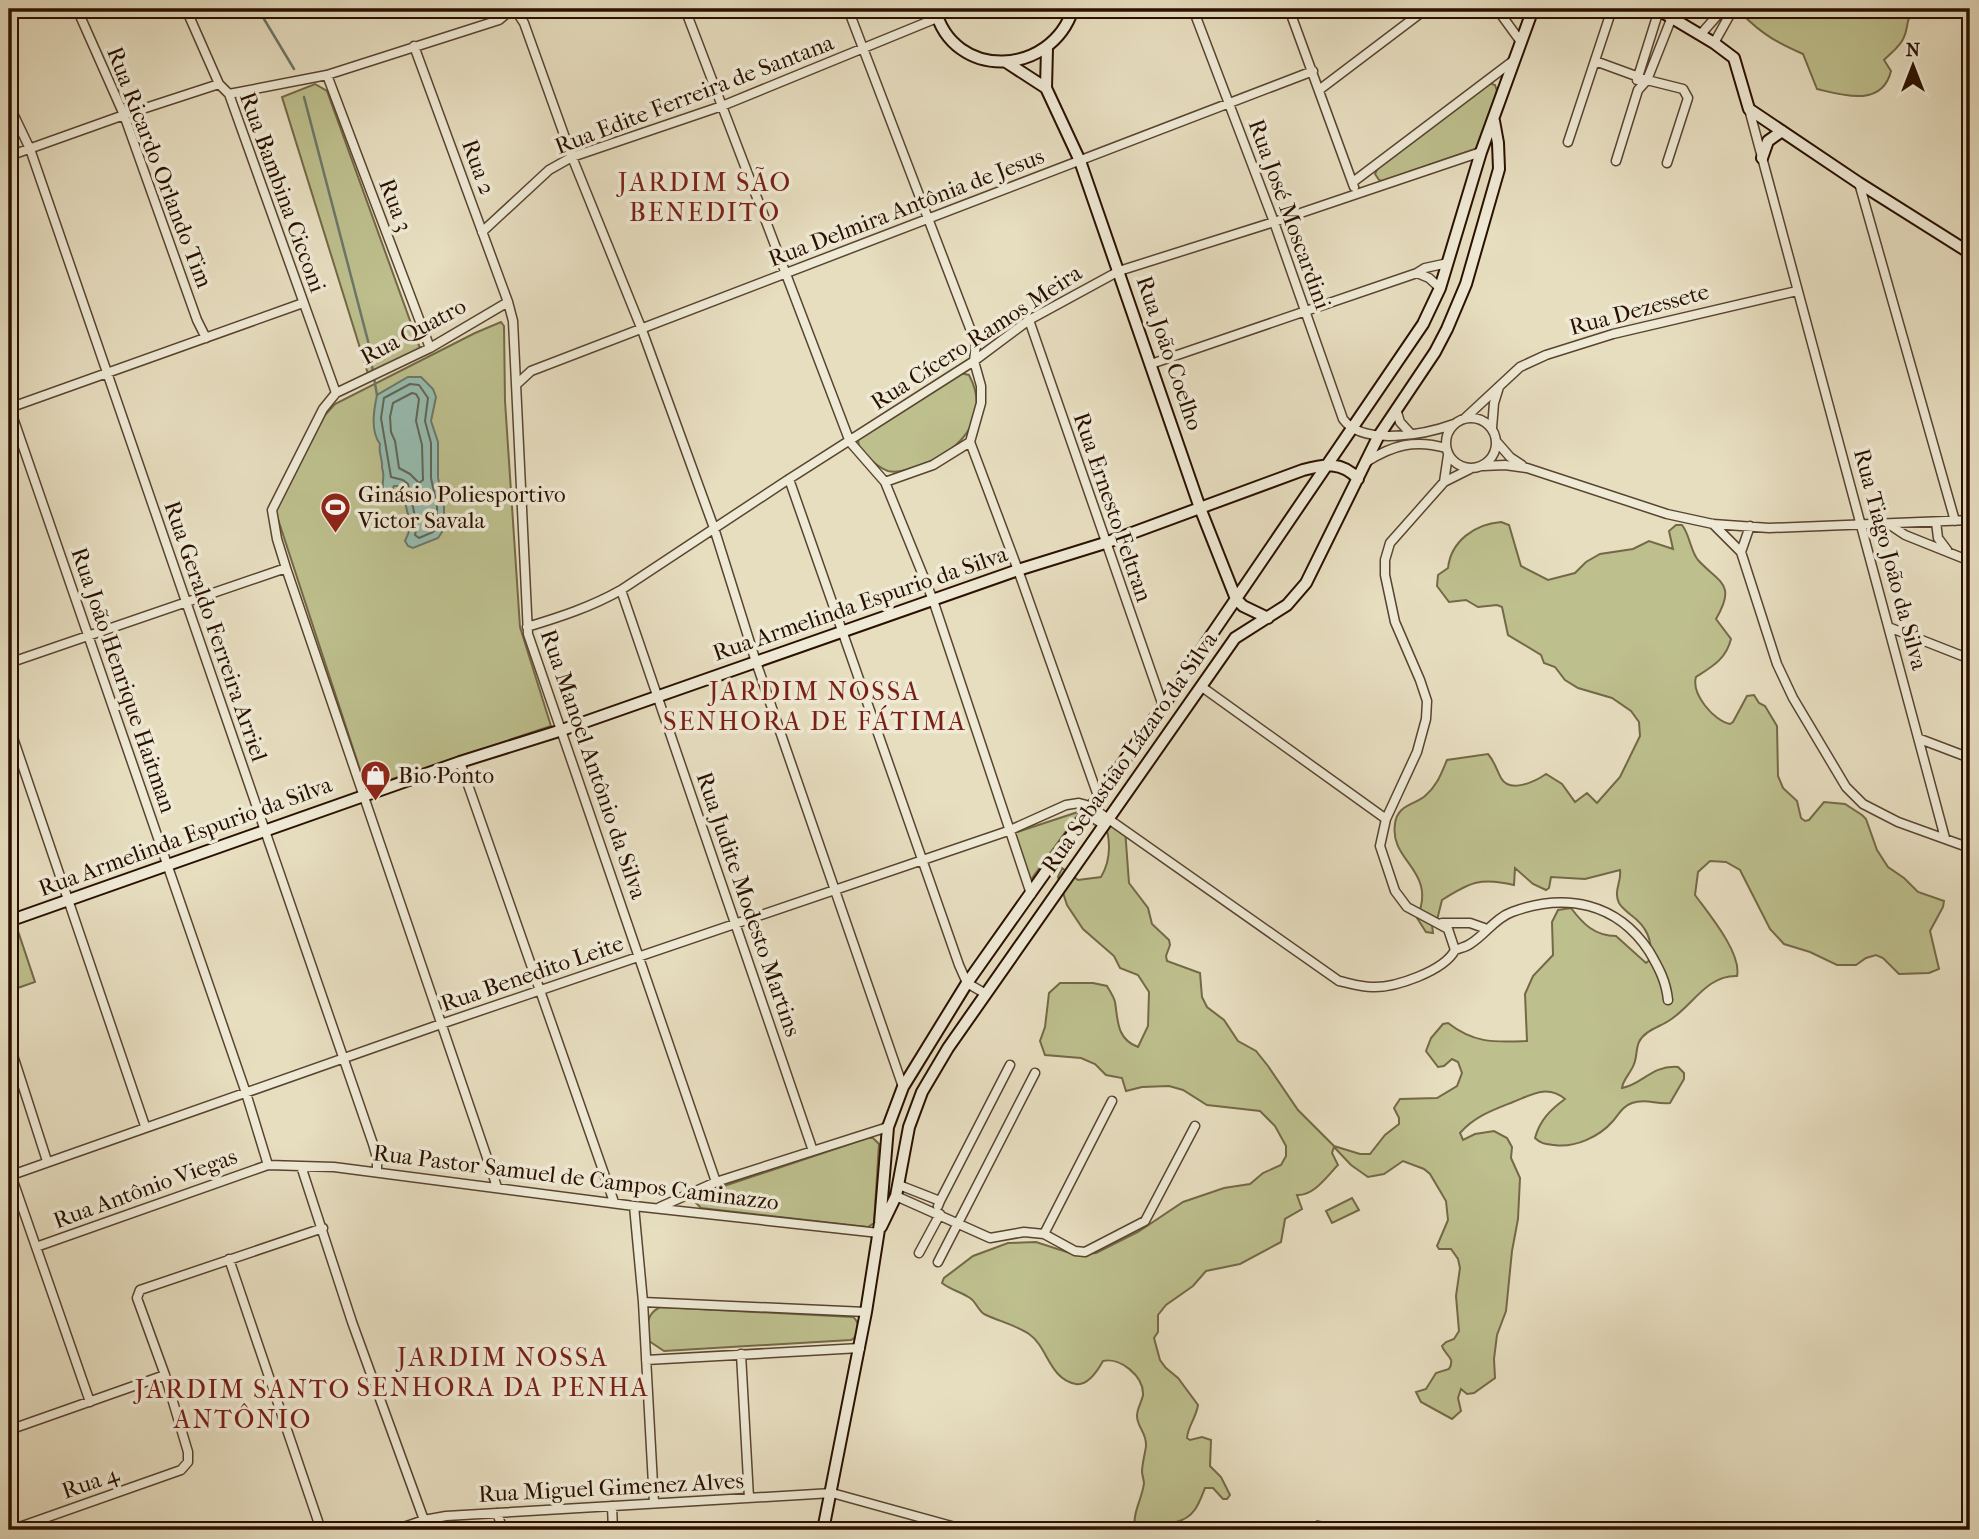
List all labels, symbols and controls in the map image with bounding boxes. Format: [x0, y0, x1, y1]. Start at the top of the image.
street label: Rua Edite Ferreira de Santana [551, 29, 838, 160]
north arrow [1878, 32, 1948, 102]
text: N [1906, 39, 1921, 61]
street label: Rua Ricardo Orlando Tim [101, 43, 218, 291]
street label: Rua Bambina Cicconi [234, 88, 331, 296]
street label: Rua José Moscardini [1243, 115, 1337, 313]
street label: Rua 2 [456, 136, 501, 199]
street label: Rua Delmira Antônia de Jesus [764, 142, 1048, 273]
district label: JARDIM SÃO BENEDITO [616, 166, 792, 228]
street label: Rua 3 [373, 175, 418, 235]
street label: Rua Cícero Ramos Meira [866, 259, 1087, 416]
street label: Rua João Coelho [1131, 273, 1209, 434]
street label: Rua Dezessete [1566, 278, 1712, 341]
street label: Rua Quatro [356, 292, 471, 371]
street label: Rua Ernesto Feltran [1067, 409, 1158, 606]
street label: Rua Tiago João da Silva [1848, 446, 1933, 673]
place label: Ginásio Poliesportivo Victor Savala [357, 481, 566, 534]
sports icon: Ginásio Poliesportivo Victor Savala [318, 490, 352, 534]
street label: Rua Geraldo Ferreira Arriel [158, 497, 273, 766]
street label: Rua Armelinda Espurio da Silva [709, 540, 1011, 667]
street label: Rua João Henrique Haitman [65, 544, 182, 817]
street label: Rua Manoel Antônio da Silva [535, 626, 652, 903]
street label: Rua Sebastião Lázaro da Silva [1036, 626, 1223, 878]
district label: JARDIM NOSSA SENHORA DE FÁTIMA [663, 676, 967, 737]
shop icon: Bio Ponto [358, 758, 392, 802]
place label: Bio Ponto [398, 762, 494, 789]
street label: Rua Judite Modesto Martins [691, 768, 807, 1040]
street label: Rua Armelinda Espurio da Silva [35, 771, 336, 902]
street label: Rua Benedito Leite [437, 930, 627, 1017]
street label: Rua Pastor Samuel de Campos Caminazzo [371, 1139, 780, 1216]
street label: Rua Antônio Viegas [50, 1143, 241, 1234]
district label: JARDIM NOSSA SENHORA DA PENHA [356, 1342, 650, 1403]
district label: JARDIM SANTO ANTÔNIO [133, 1374, 351, 1435]
street label: Rua 4 [58, 1460, 124, 1505]
street label: Rua Miguel Gimenez Alves [478, 1467, 745, 1508]

